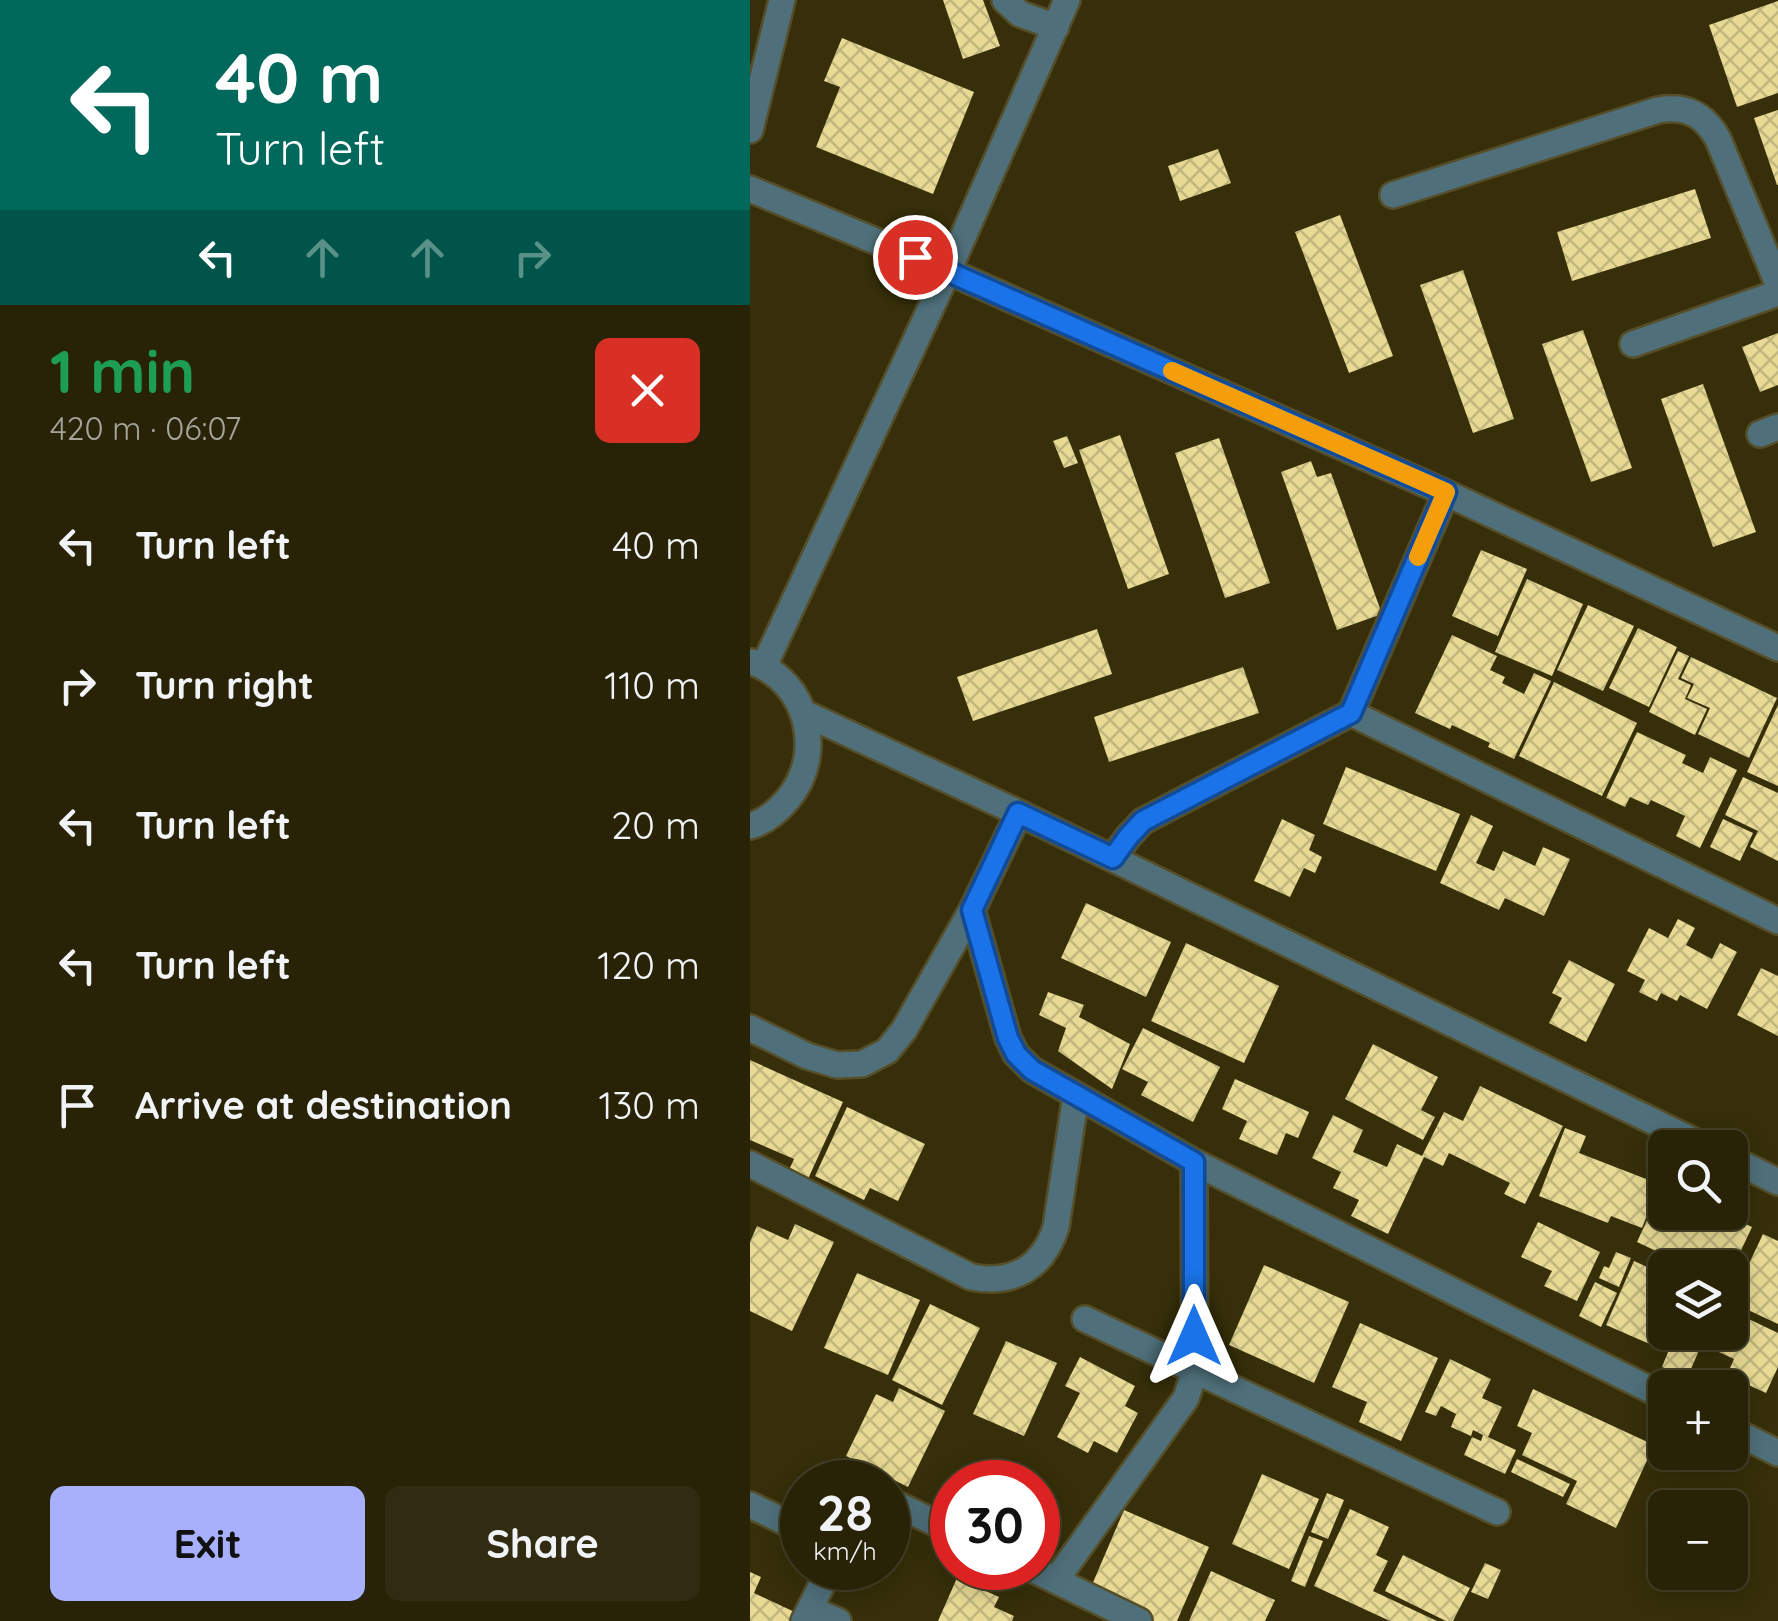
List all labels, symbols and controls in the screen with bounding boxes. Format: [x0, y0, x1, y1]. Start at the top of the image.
text: 40 m [215, 33, 383, 121]
icon: left [50, 40, 180, 170]
text: Turn left [215, 120, 385, 176]
pin [873, 215, 958, 300]
icon: left [190, 230, 245, 285]
icon: ahead [295, 230, 350, 285]
icon: ahead [400, 230, 455, 285]
icon: right [505, 230, 560, 285]
icon: arrive [888, 230, 943, 285]
text: 1 min [50, 333, 195, 408]
button: close [595, 338, 700, 443]
text: 420 m · 06:07 [50, 408, 241, 448]
icon: left [50, 518, 105, 573]
text: Turn left [135, 521, 291, 569]
text: 40 m [612, 521, 700, 569]
icon: right [50, 658, 105, 713]
text: Turn right [135, 661, 314, 709]
text: 110 m [604, 661, 700, 709]
icon: left [50, 798, 105, 853]
text: Turn left [135, 801, 291, 849]
text: 20 m [611, 801, 700, 849]
icon: left [50, 938, 105, 993]
text: Turn left [135, 941, 291, 989]
text: 120 m [597, 941, 700, 989]
icon: arrive [50, 1078, 105, 1133]
text: Arrive at destination [135, 1081, 512, 1129]
text: 130 m [598, 1081, 700, 1129]
map controls [1648, 1130, 1748, 1590]
button: search [1648, 1130, 1748, 1230]
button: layers [1648, 1250, 1748, 1350]
position arrow [1142, 1284, 1246, 1388]
button: + [1648, 1370, 1748, 1470]
speed limit sign: 30 [930, 1460, 1060, 1590]
text: 28 [817, 1481, 873, 1544]
button: Exit [50, 1486, 365, 1601]
button: Share [385, 1486, 700, 1601]
button: − [1648, 1490, 1748, 1590]
text: km/h [813, 1535, 877, 1566]

